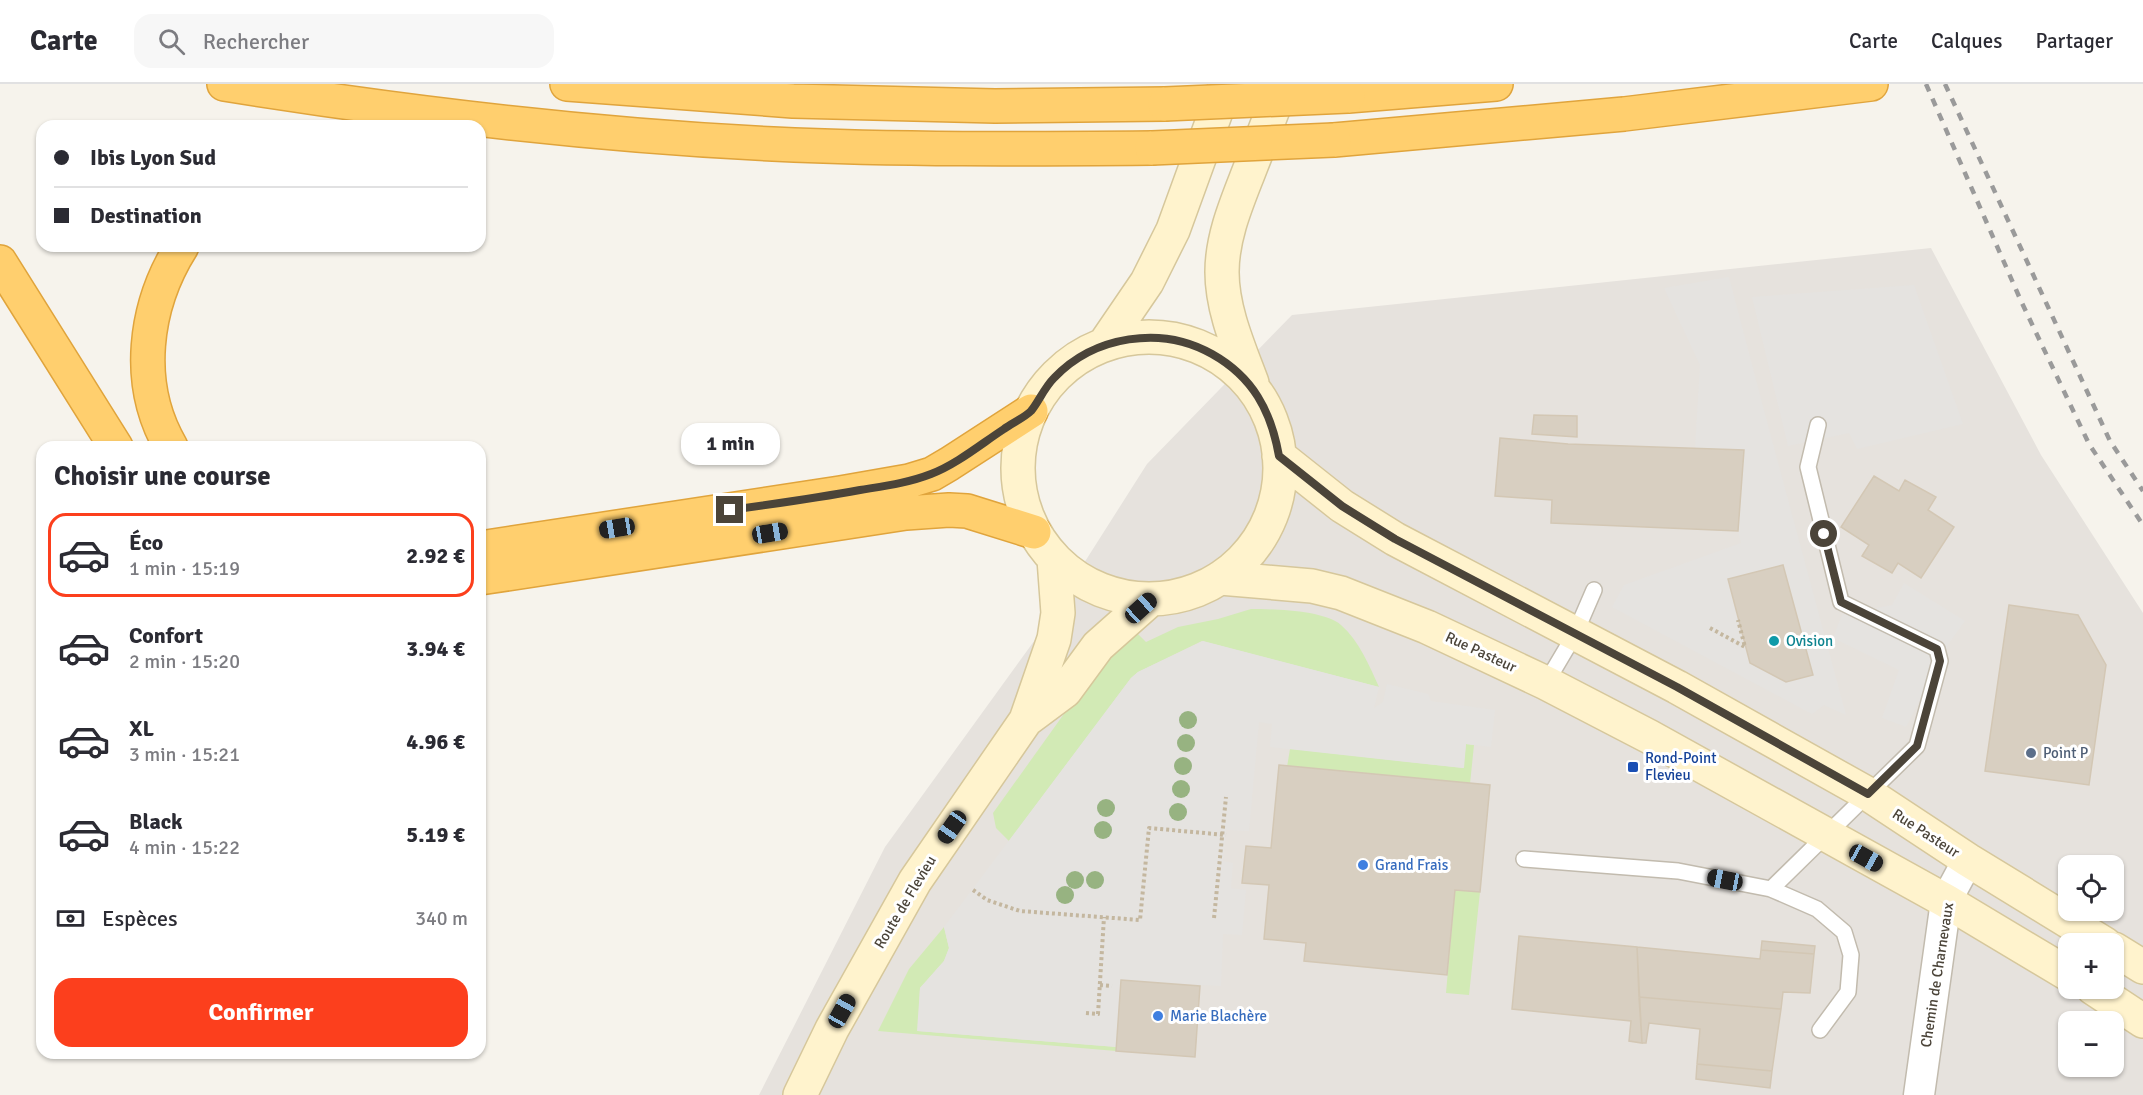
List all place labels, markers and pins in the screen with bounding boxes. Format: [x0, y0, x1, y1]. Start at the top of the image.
place label: Ovision [1786, 632, 1833, 650]
marker: Ovision [1767, 634, 1781, 648]
place label: Point P [2043, 744, 2088, 762]
marker: Point P [2024, 746, 2038, 760]
place label: Rond-Point Flevieu [1645, 749, 1716, 784]
marker: Rond-Point Flevieu [1626, 760, 1640, 774]
place label: Grand Frais [1375, 856, 1449, 874]
marker: Grand Frais [1356, 858, 1370, 872]
place label: Marie Blachère [1170, 1007, 1267, 1025]
marker: Marie Blachère [1151, 1009, 1165, 1023]

